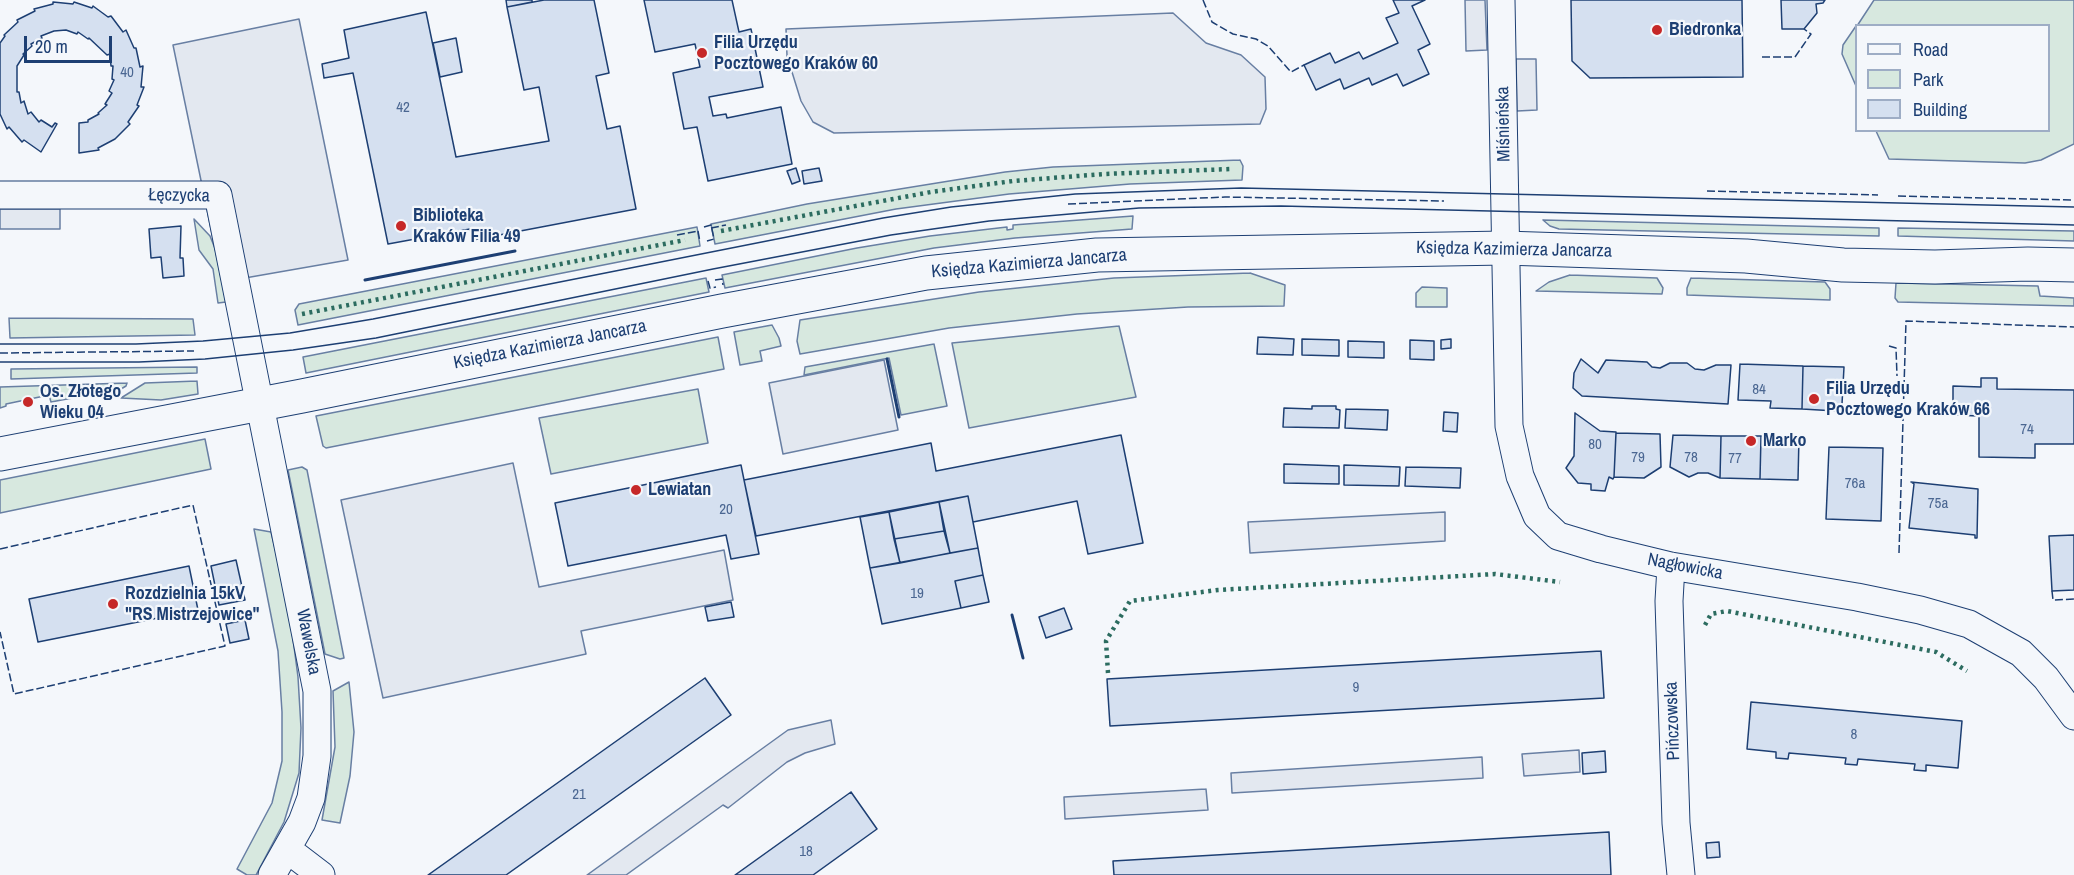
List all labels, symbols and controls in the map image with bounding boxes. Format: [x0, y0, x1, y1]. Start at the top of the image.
place label: Biedronka [1669, 19, 1741, 41]
marker: Biedronka [1650, 23, 1664, 37]
scale bar [27, 24, 116, 62]
legend [1855, 24, 2050, 132]
place label: Filia Urzędu Pocztowego Kraków 60 [714, 32, 878, 74]
text: 20 m [35, 34, 68, 59]
text: Road [1913, 37, 1948, 62]
marker: Filia Urzędu Pocztowego Kraków 60 [695, 46, 709, 60]
house number: 40 [120, 64, 134, 82]
text: Park [1913, 67, 1943, 92]
street label: Miśnieńska [1493, 86, 1515, 162]
text: Building [1913, 97, 1967, 122]
house number: 42 [396, 99, 410, 117]
street label: Łęczycka [148, 185, 210, 207]
place label: Biblioteka Kraków Filia 49 [413, 205, 520, 248]
marker: Biblioteka Kraków Filia 49 [394, 219, 408, 233]
street label: Księdza Kazimierza Jancarza [1416, 237, 1612, 263]
street label: Księdza Kazimierza Jancarza [930, 245, 1128, 283]
street label: Księdza Kazimierza Jancarza [452, 316, 648, 374]
place label: Filia Urzędu Pocztowego Kraków 66 [1826, 378, 1990, 420]
place label: Os. Złotego Wieku 04 [40, 381, 121, 424]
house number: 84 [1752, 381, 1766, 399]
marker: Filia Urzędu Pocztowego Kraków 66 [1807, 392, 1821, 406]
marker: Os. Złotego Wieku 04 [21, 395, 35, 409]
house number: 74 [2020, 421, 2034, 439]
place label: Marko [1763, 430, 1806, 452]
marker: Marko [1744, 434, 1758, 448]
house number: 80 [1588, 436, 1602, 454]
house number: 79 [1631, 449, 1645, 467]
house number: 78 [1684, 449, 1698, 467]
house number: 77 [1728, 450, 1742, 468]
house number: 76a [1845, 475, 1865, 493]
place label: Lewiatan [648, 479, 711, 501]
marker: Lewiatan [629, 483, 643, 497]
house number: 75a [1928, 495, 1948, 513]
house number: 20 [719, 501, 733, 519]
street label: Nagłowicka [1645, 549, 1725, 585]
place label: Rozdzielnia 15kV "RS Mistrzejowice" [125, 583, 260, 626]
house number: 19 [910, 585, 924, 603]
marker: Rozdzielnia 15kV "RS Mistrzejowice" [106, 597, 120, 611]
street label: Wawelska [291, 607, 325, 677]
house number: 9 [1353, 679, 1359, 697]
street label: Pińczowska [1661, 681, 1685, 761]
house number: 8 [1851, 726, 1857, 744]
house number: 21 [572, 786, 586, 804]
house number: 18 [799, 843, 813, 861]

